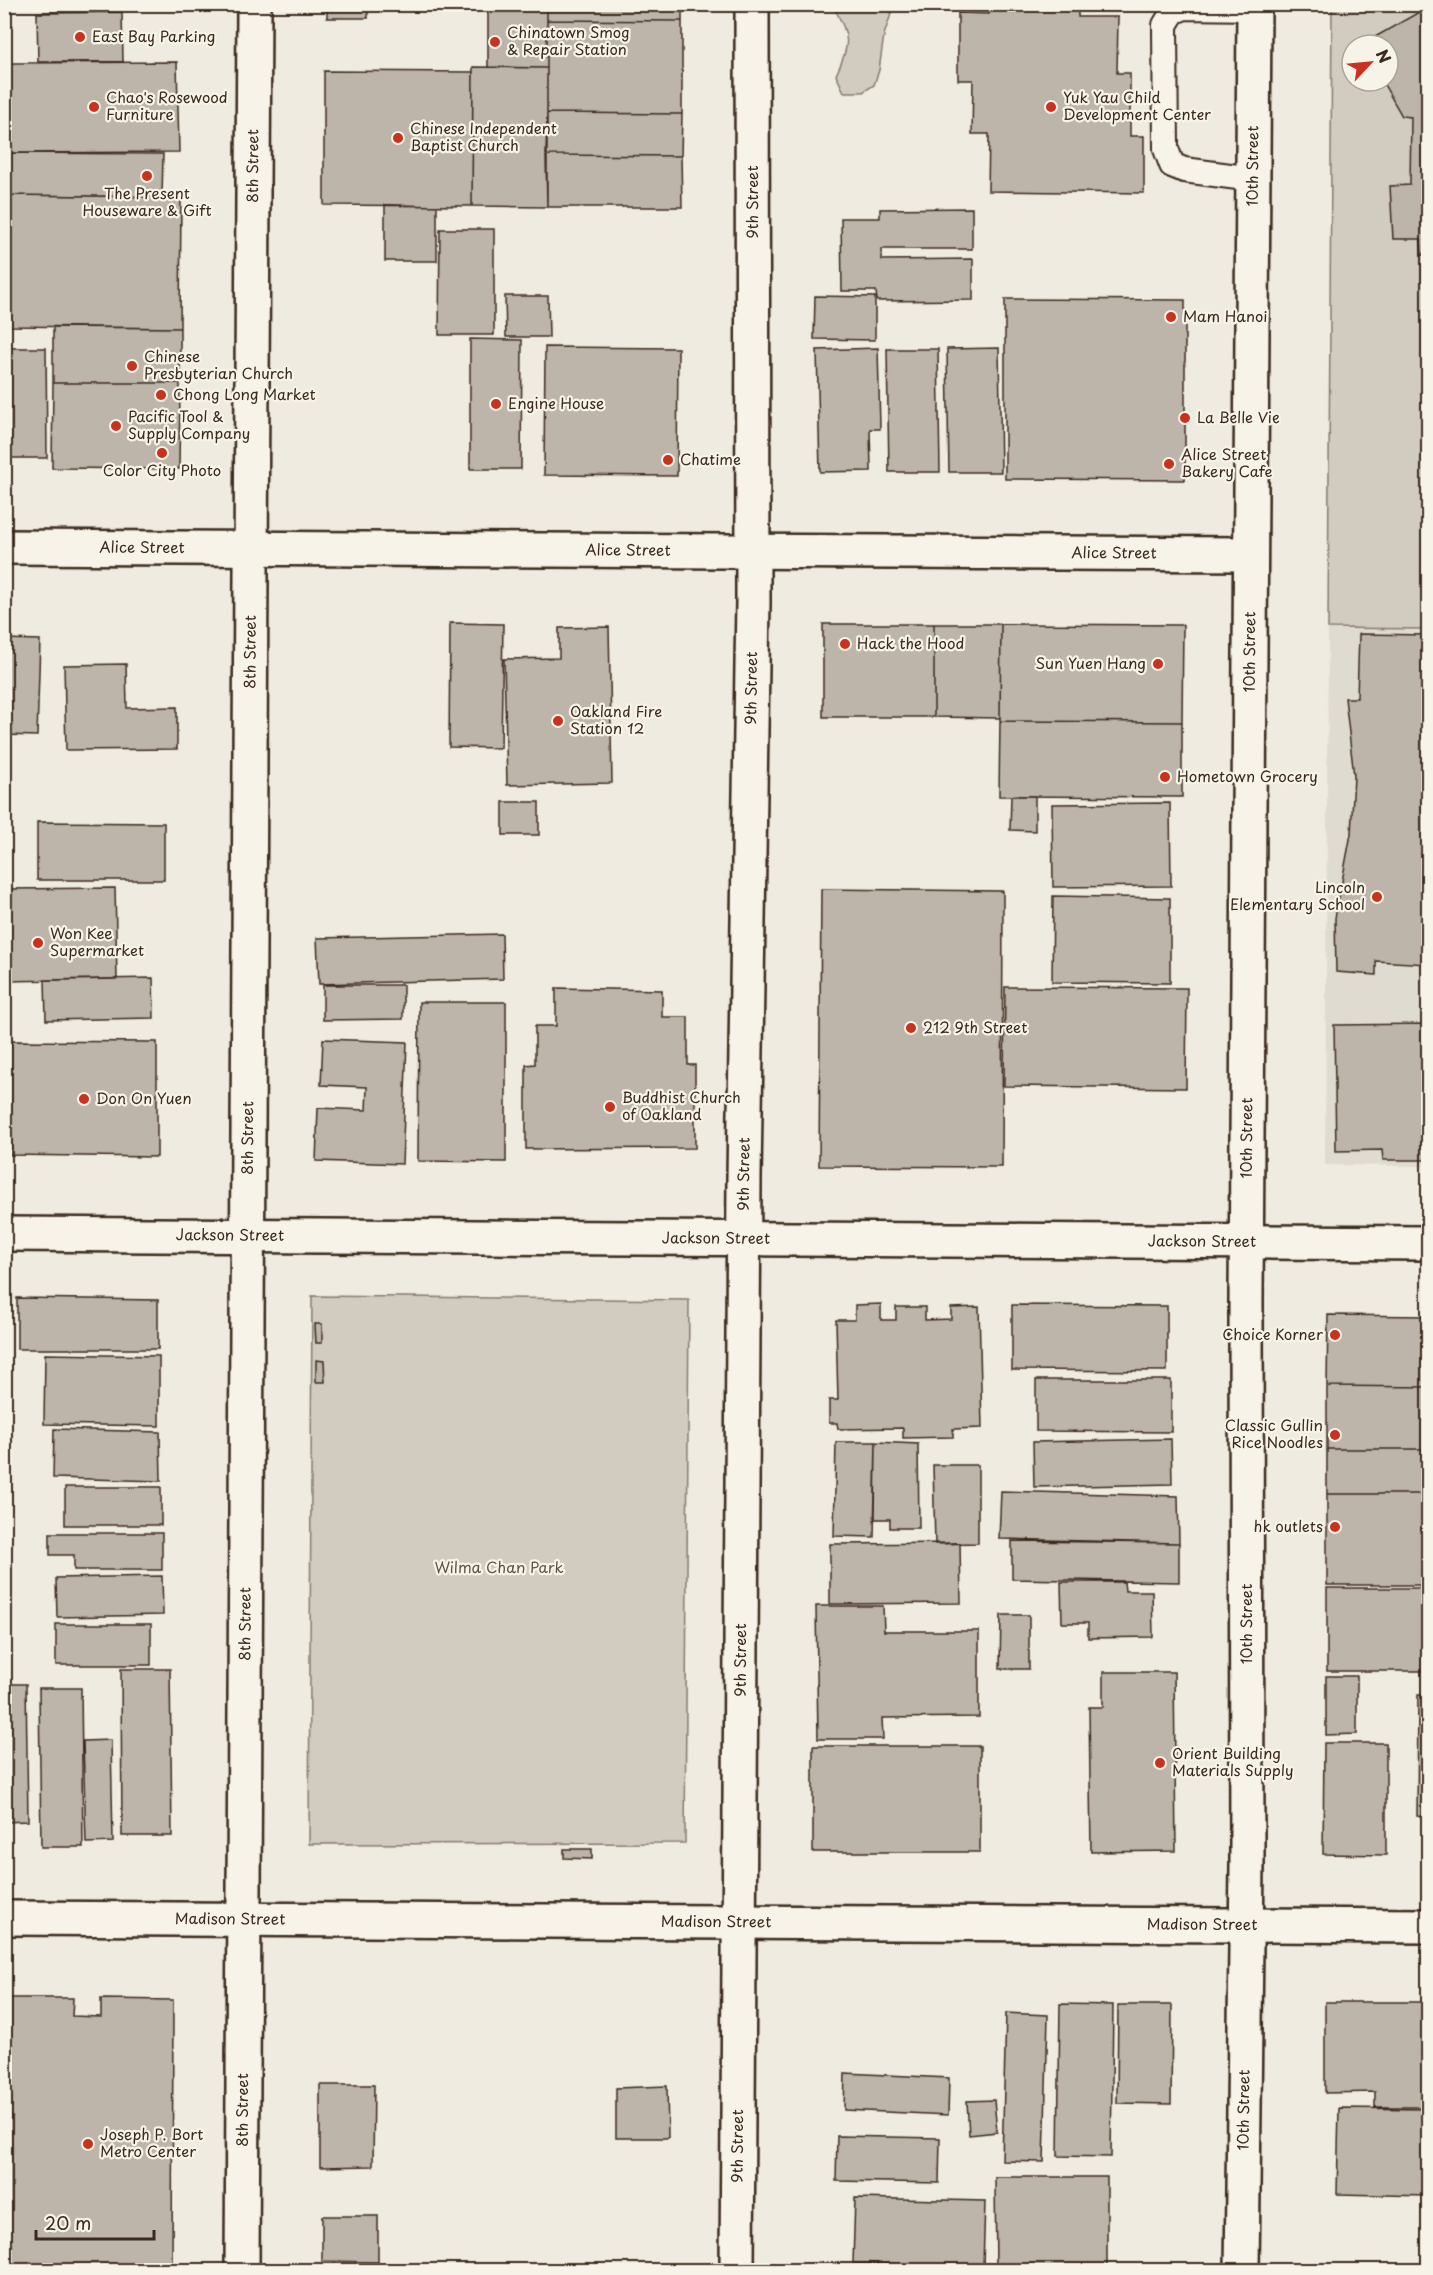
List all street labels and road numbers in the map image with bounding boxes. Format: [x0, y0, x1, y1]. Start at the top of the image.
street label: 10th Street [1240, 126, 1263, 206]
street label: 8th Street [240, 129, 263, 203]
street label: 9th Street [740, 165, 763, 239]
street label: Alice Street [99, 535, 185, 558]
street label: Alice Street [585, 537, 671, 561]
street label: Alice Street [1071, 540, 1157, 563]
street label: 10th Street [1237, 612, 1260, 692]
street label: 8th Street [237, 615, 261, 689]
street label: 9th Street [738, 651, 762, 725]
street label: 10th Street [1234, 1098, 1257, 1178]
street label: 8th Street [235, 1101, 258, 1175]
street label: 9th Street [731, 1137, 755, 1211]
street label: Jackson Street [176, 1222, 284, 1246]
street label: Jackson Street [662, 1225, 770, 1249]
street label: Jackson Street [1148, 1228, 1256, 1252]
street label: 10th Street [1234, 1584, 1257, 1664]
street label: 8th Street [232, 1587, 256, 1661]
street label: 9th Street [728, 1623, 751, 1697]
street label: Madison Street [175, 1906, 285, 1930]
street label: Madison Street [661, 1909, 771, 1932]
street label: Madison Street [1147, 1911, 1257, 1935]
street label: 10th Street [1230, 2069, 1254, 2150]
street label: 8th Street [230, 2073, 253, 2147]
street label: 9th Street [725, 2109, 748, 2183]

